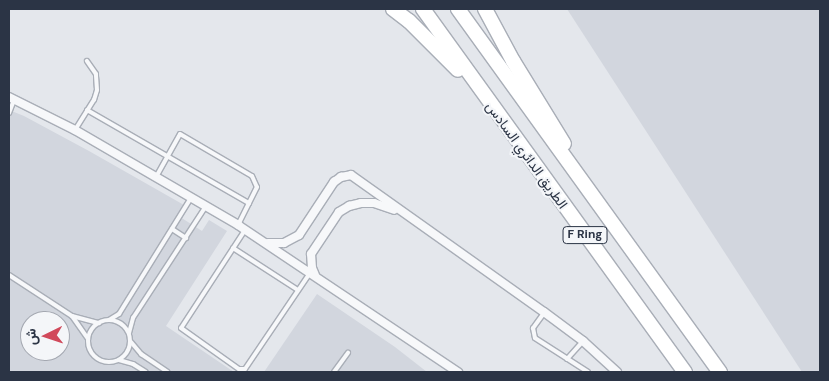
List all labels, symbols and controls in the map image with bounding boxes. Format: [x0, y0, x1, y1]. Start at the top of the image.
street label: الطريق الدائري السادس [482, 98, 572, 212]
road number: F Ring [562, 226, 608, 244]
north arrow [20, 311, 70, 361]
text: ش [21, 328, 41, 346]

